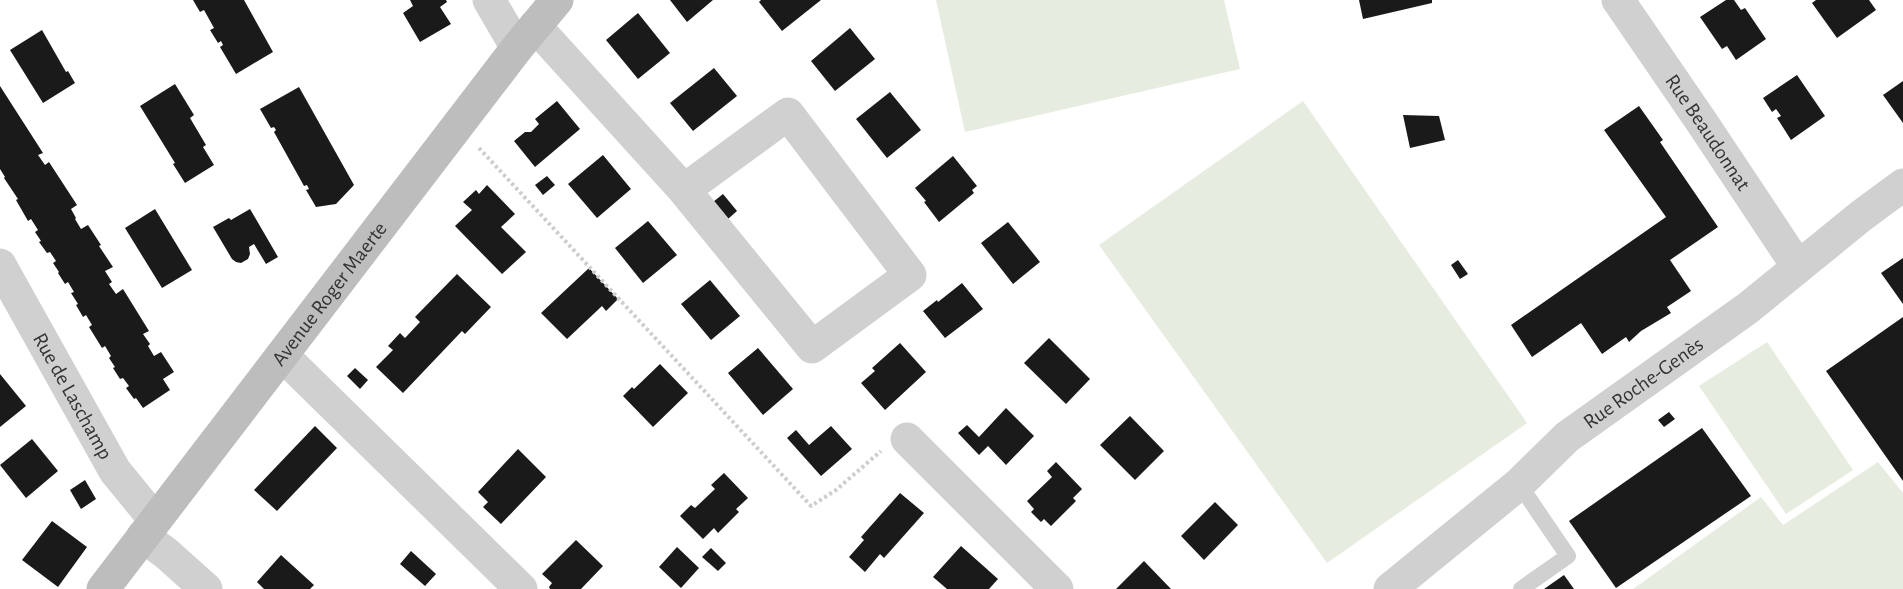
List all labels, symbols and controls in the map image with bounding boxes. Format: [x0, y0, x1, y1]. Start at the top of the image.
street label: Rue Beaudonnat [1661, 71, 1754, 195]
street label: Avenue Roger Maerte [268, 218, 391, 370]
street label: Rue de Laschamp [29, 329, 116, 463]
street label: Rue Roche-Genès [1580, 333, 1707, 433]

